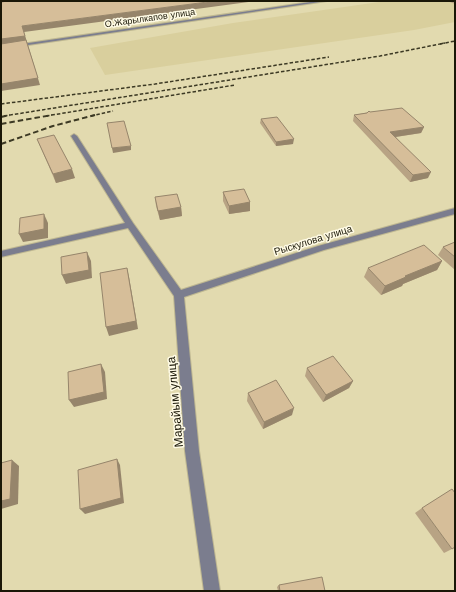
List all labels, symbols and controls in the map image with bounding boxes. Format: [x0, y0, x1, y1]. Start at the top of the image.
street label: О.Жарылкапов улица [104, 7, 196, 29]
street label: Рыскулова улица [273, 223, 354, 257]
street label: Марайым улица [164, 356, 186, 448]

